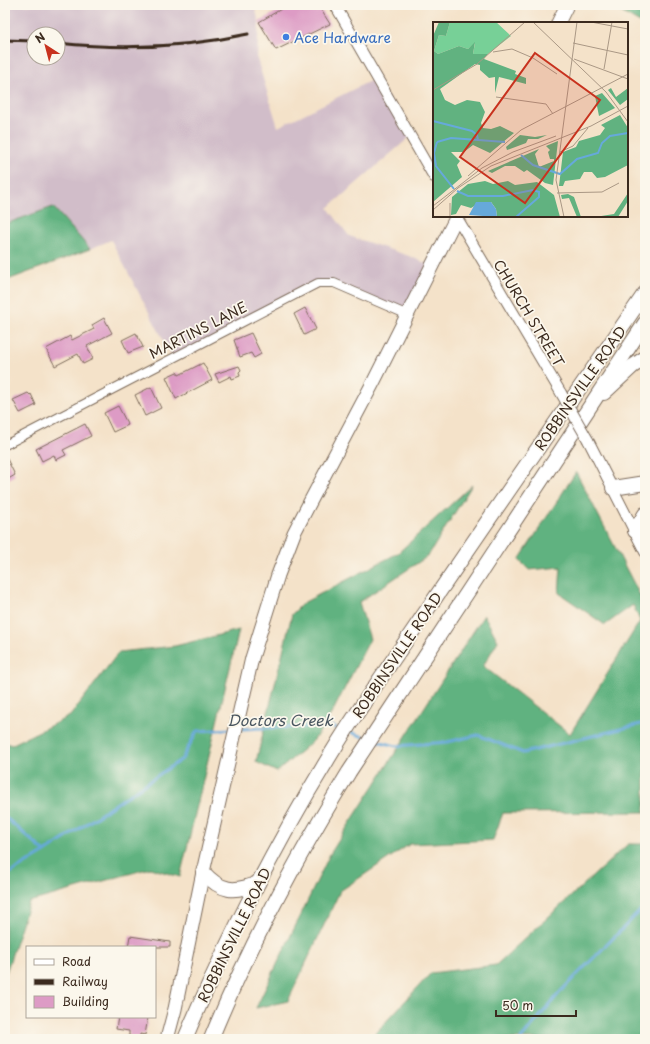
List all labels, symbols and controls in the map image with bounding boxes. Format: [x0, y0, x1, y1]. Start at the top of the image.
inset map [433, 22, 628, 217]
north arrow [26, 26, 66, 66]
place label: Ace Hardware [294, 27, 391, 48]
text: N [31, 28, 49, 47]
marker: Ace Hardware [281, 32, 291, 42]
street label: CHURCH STREET [488, 255, 570, 371]
street label: MARTINS LANE [145, 296, 251, 364]
street label: ROBBINSVILLE ROAD [529, 321, 631, 455]
street label: ROBBINSVILLE ROAD [347, 588, 447, 722]
water label: Doctors Creek [227, 708, 334, 731]
street label: ROBBINSVILLE ROAD [192, 864, 276, 1006]
legend [26, 946, 156, 1018]
text: Road [62, 952, 91, 970]
text: Railway [62, 972, 108, 990]
text: Building [62, 992, 109, 1010]
scale bar [496, 992, 576, 1018]
text: 50 m [502, 996, 533, 1014]

